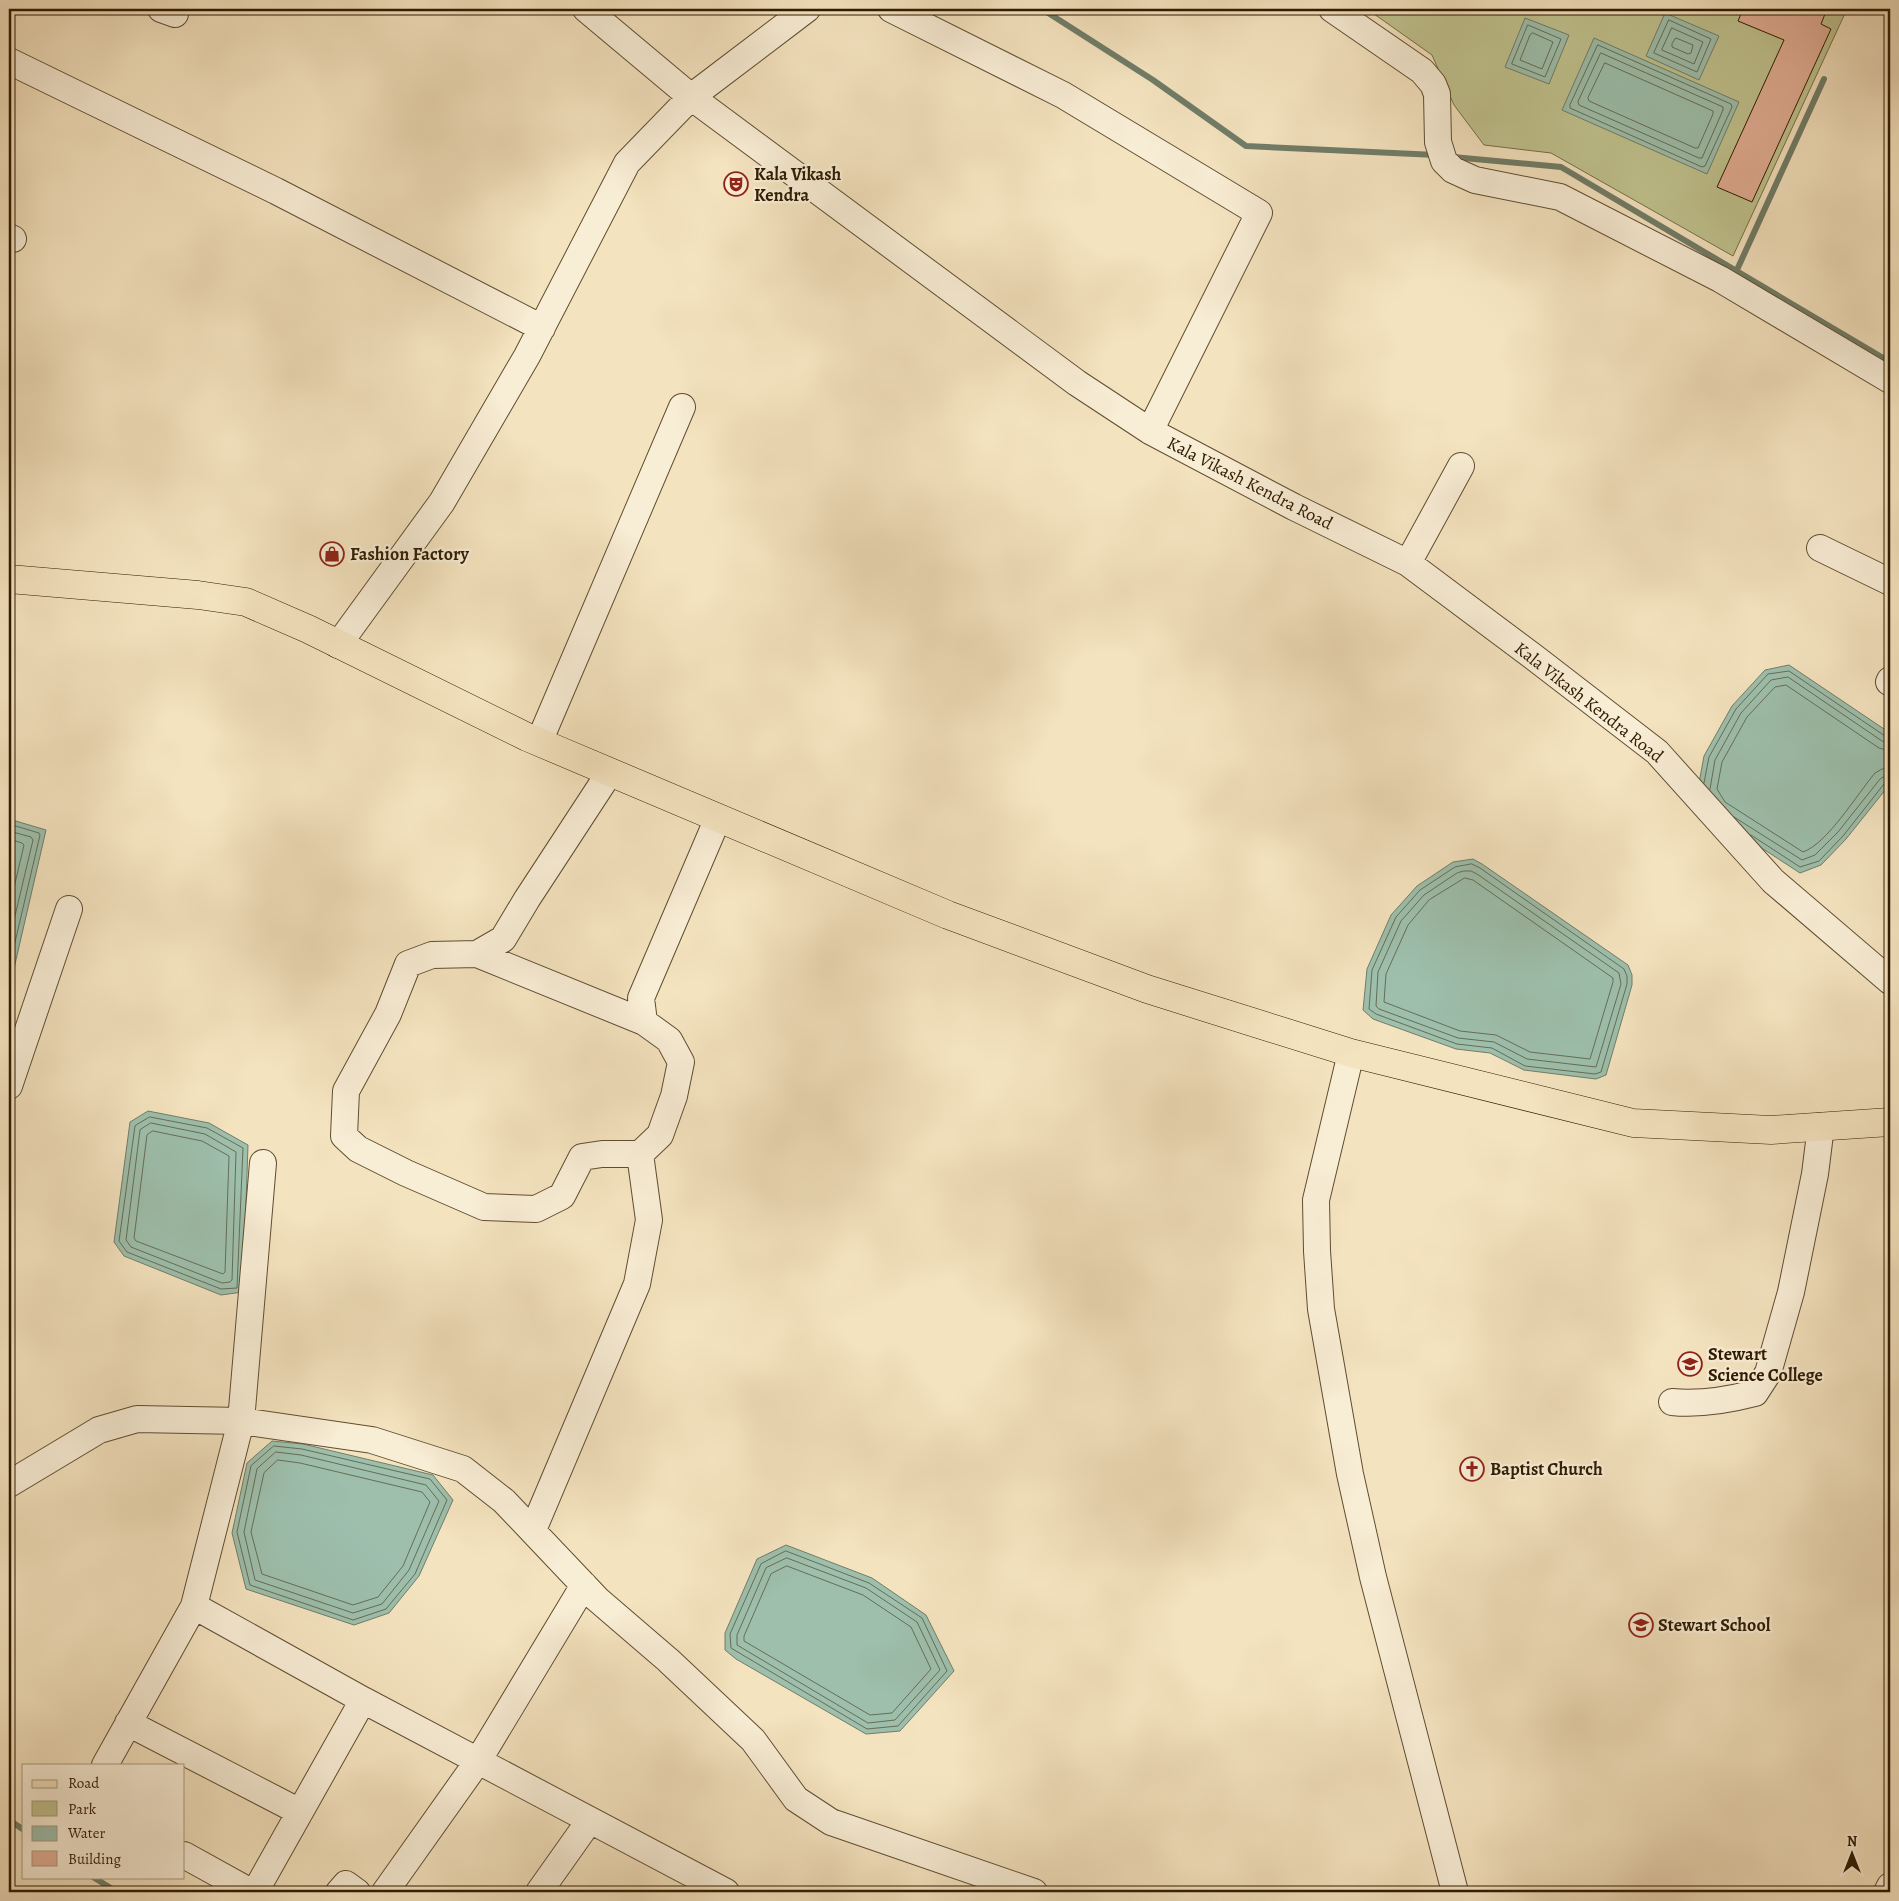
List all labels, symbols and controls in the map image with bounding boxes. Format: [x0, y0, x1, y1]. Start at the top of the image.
place label: Kala Vikash Kendra [754, 162, 842, 207]
theatre icon: Kala Vikash Kendra [723, 171, 749, 197]
street label: Kala Vikash Kendra Road [1163, 431, 1337, 535]
shop icon: Fashion Factory [319, 541, 345, 567]
place label: Fashion Factory [350, 542, 470, 566]
street label: Kala Vikash Kendra Road [1509, 636, 1669, 768]
place label: Stewart Science College [1708, 1342, 1823, 1387]
school or university icon: Stewart Science College [1677, 1351, 1703, 1377]
church icon: Baptist Church [1459, 1456, 1485, 1482]
place label: Baptist Church [1490, 1457, 1603, 1481]
school or university icon: Stewart School [1628, 1612, 1654, 1638]
place label: Stewart School [1658, 1613, 1771, 1637]
legend [22, 1764, 185, 1878]
text: Road [68, 1773, 100, 1793]
text: Park [68, 1799, 97, 1819]
text: Water [67, 1823, 105, 1843]
north arrow [1826, 1828, 1876, 1878]
text: N [1847, 1832, 1857, 1851]
text: Building [68, 1849, 121, 1869]

